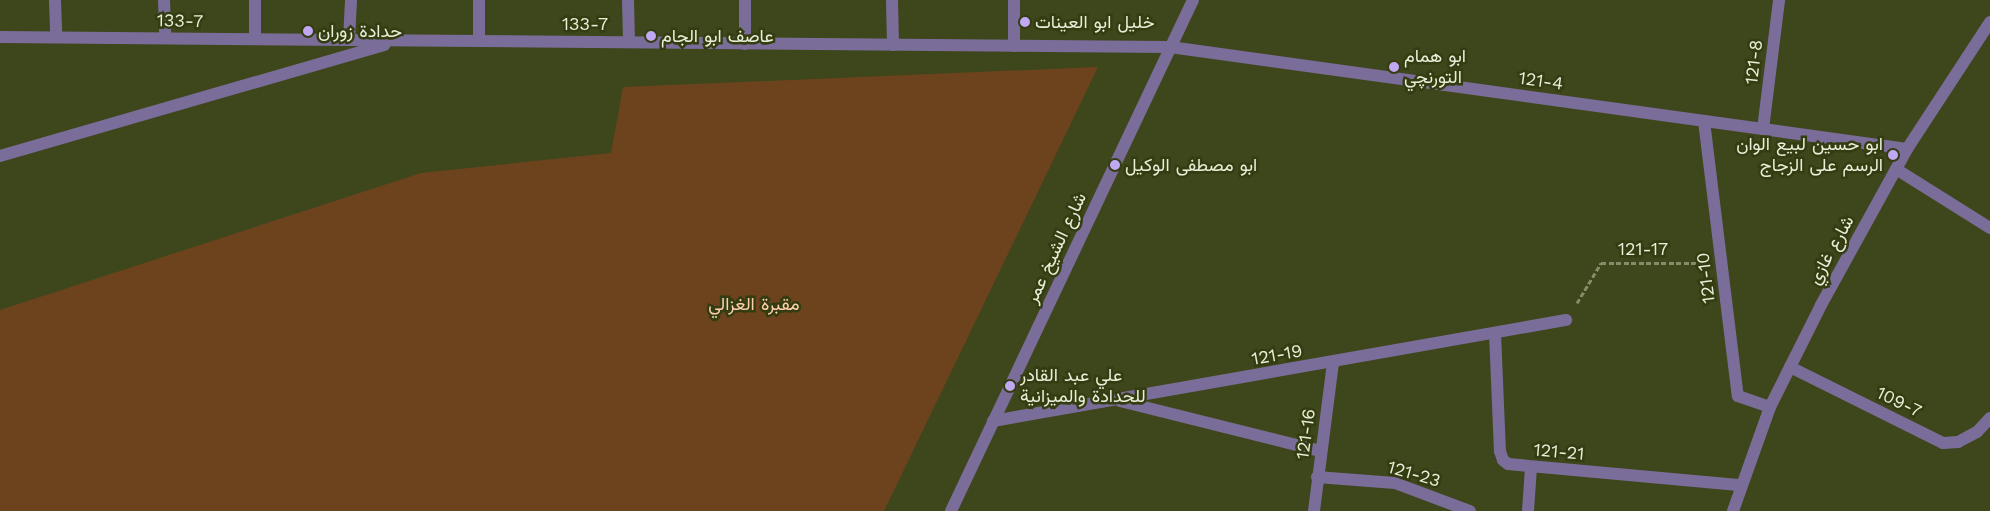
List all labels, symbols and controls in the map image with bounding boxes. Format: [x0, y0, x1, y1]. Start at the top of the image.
street label: 133-7 [157, 10, 203, 32]
place label: خليل ابو العينات [1035, 11, 1154, 33]
street label: 133-7 [562, 13, 608, 35]
marker: خليل ابو العينات [1019, 16, 1031, 28]
place label: حدادة زوران [318, 20, 402, 42]
marker: حدادة زوران [302, 25, 314, 37]
place label: عاصف ابو الجام [661, 25, 774, 47]
marker: عاصف ابو الجام [645, 30, 657, 42]
street label: 121-8 [1741, 38, 1767, 86]
place label: ابو همام التورنچي [1404, 46, 1466, 88]
marker: ابو همام التورنچي [1388, 61, 1400, 73]
street label: 121-4 [1517, 67, 1565, 95]
place label: ابو حسين لبيع الوان الرسم على الزجاج [1736, 134, 1883, 176]
marker: ابو حسين لبيع الوان الرسم على الزجاج [1887, 149, 1899, 161]
place label: ابو مصطفى الوكيل [1125, 154, 1257, 176]
marker: ابو مصطفى الوكيل [1109, 159, 1121, 171]
street label: شارع الشيخ عمر [1021, 189, 1091, 307]
street label: شارع غازي [1803, 212, 1859, 288]
street label: 121-17 [1618, 238, 1668, 260]
street label: 121-10 [1692, 251, 1720, 305]
park label: مقبرة الغزالي [708, 293, 800, 315]
street label: 121-19 [1250, 340, 1304, 370]
place label: علي عبد القادر للحدادة والميزانية [1020, 365, 1146, 408]
marker: علي عبد القادر للحدادة والميزانية [1004, 380, 1016, 392]
street label: 109-7 [1873, 382, 1925, 422]
street label: 121-16 [1292, 407, 1320, 461]
street label: 121-21 [1533, 439, 1585, 465]
street label: 121-23 [1385, 456, 1443, 492]

